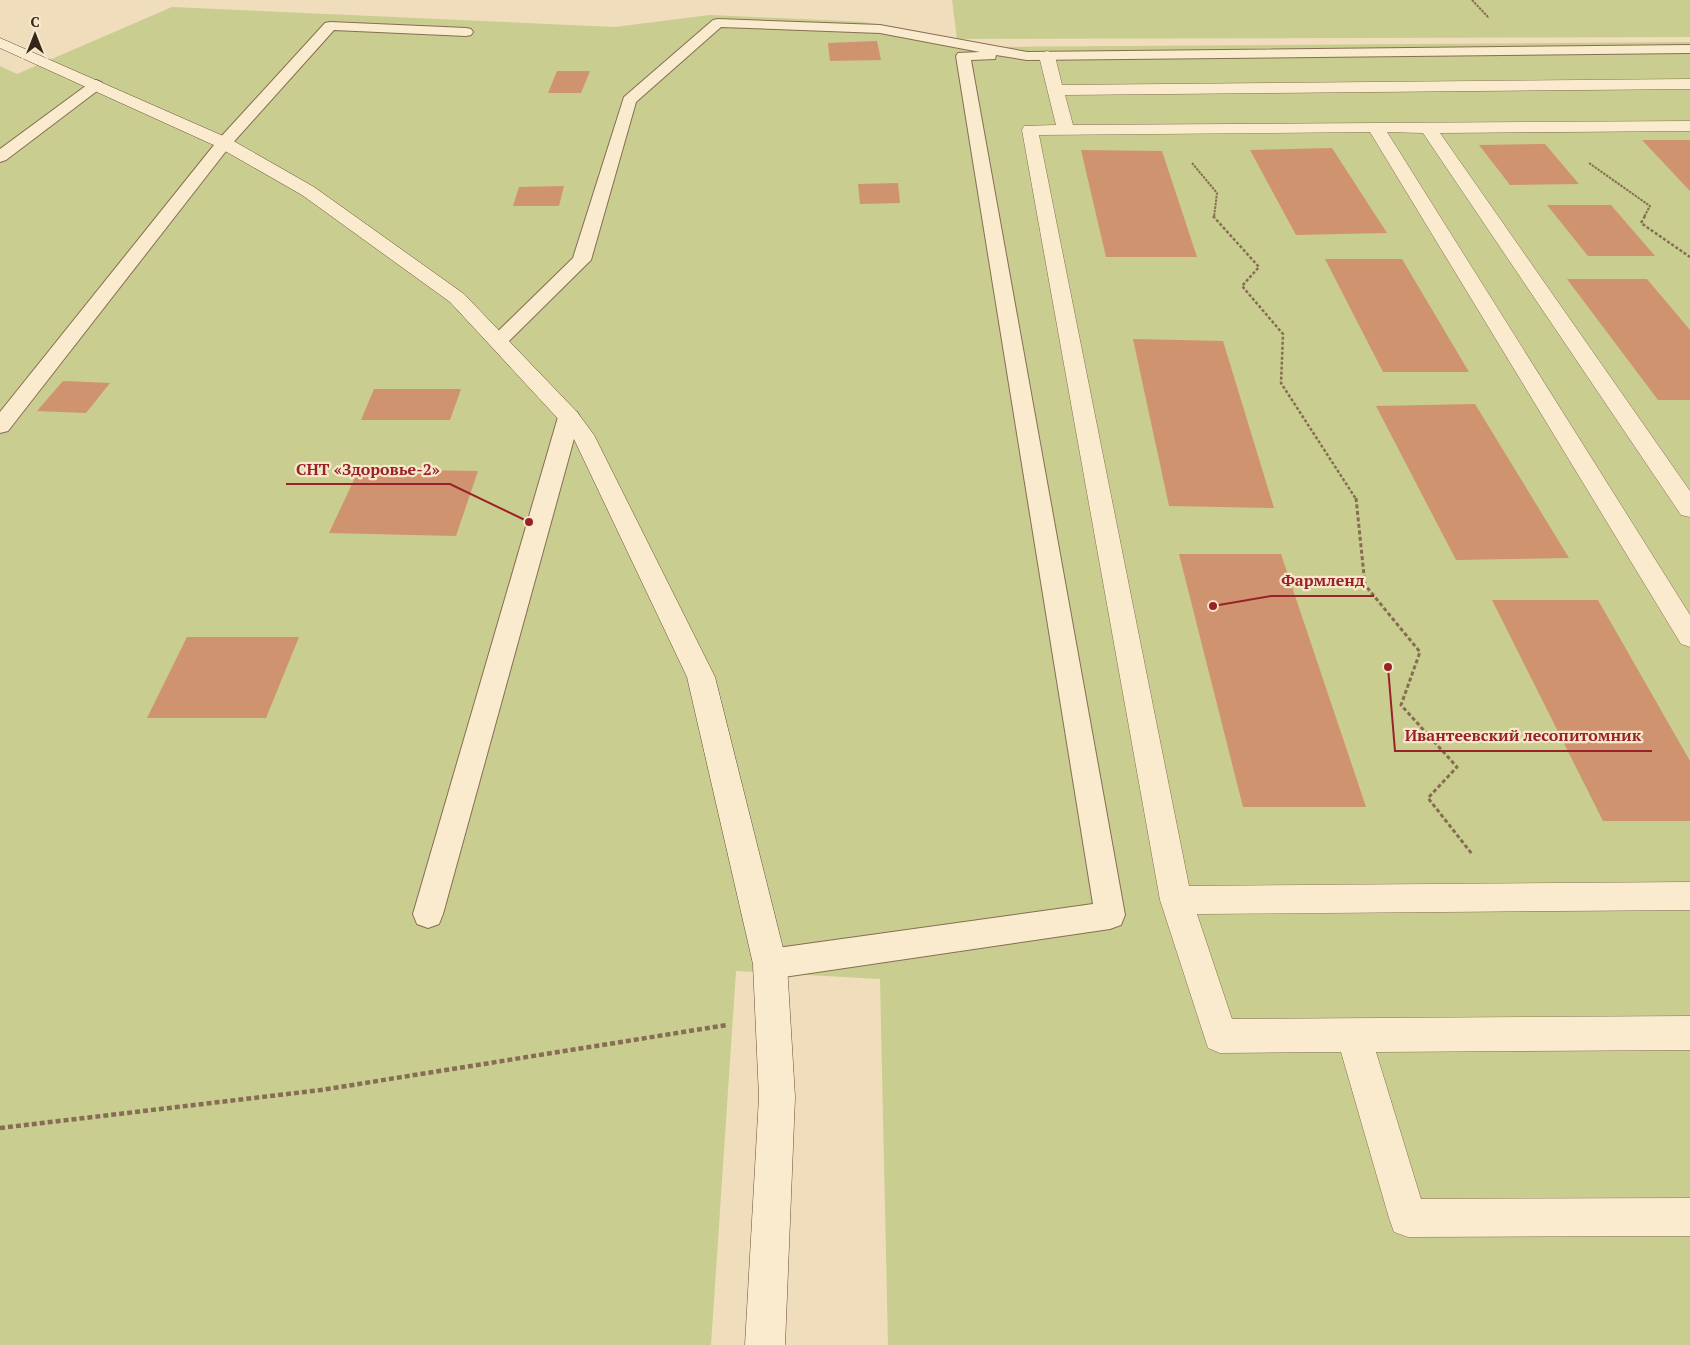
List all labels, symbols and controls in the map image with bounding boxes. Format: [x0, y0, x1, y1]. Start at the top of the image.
north arrow [10, 10, 60, 60]
text: С [30, 12, 40, 31]
callout: СНТ «Здоровье-2» [286, 453, 450, 484]
text: СНТ «Здоровье-2» [296, 458, 440, 480]
callout: Фармленд [1271, 565, 1374, 596]
text: Фармленд [1281, 569, 1365, 591]
callout: Ивантеевский лесопитомник [1395, 720, 1652, 751]
text: Ивантеевский лесопитомник [1405, 724, 1642, 746]

